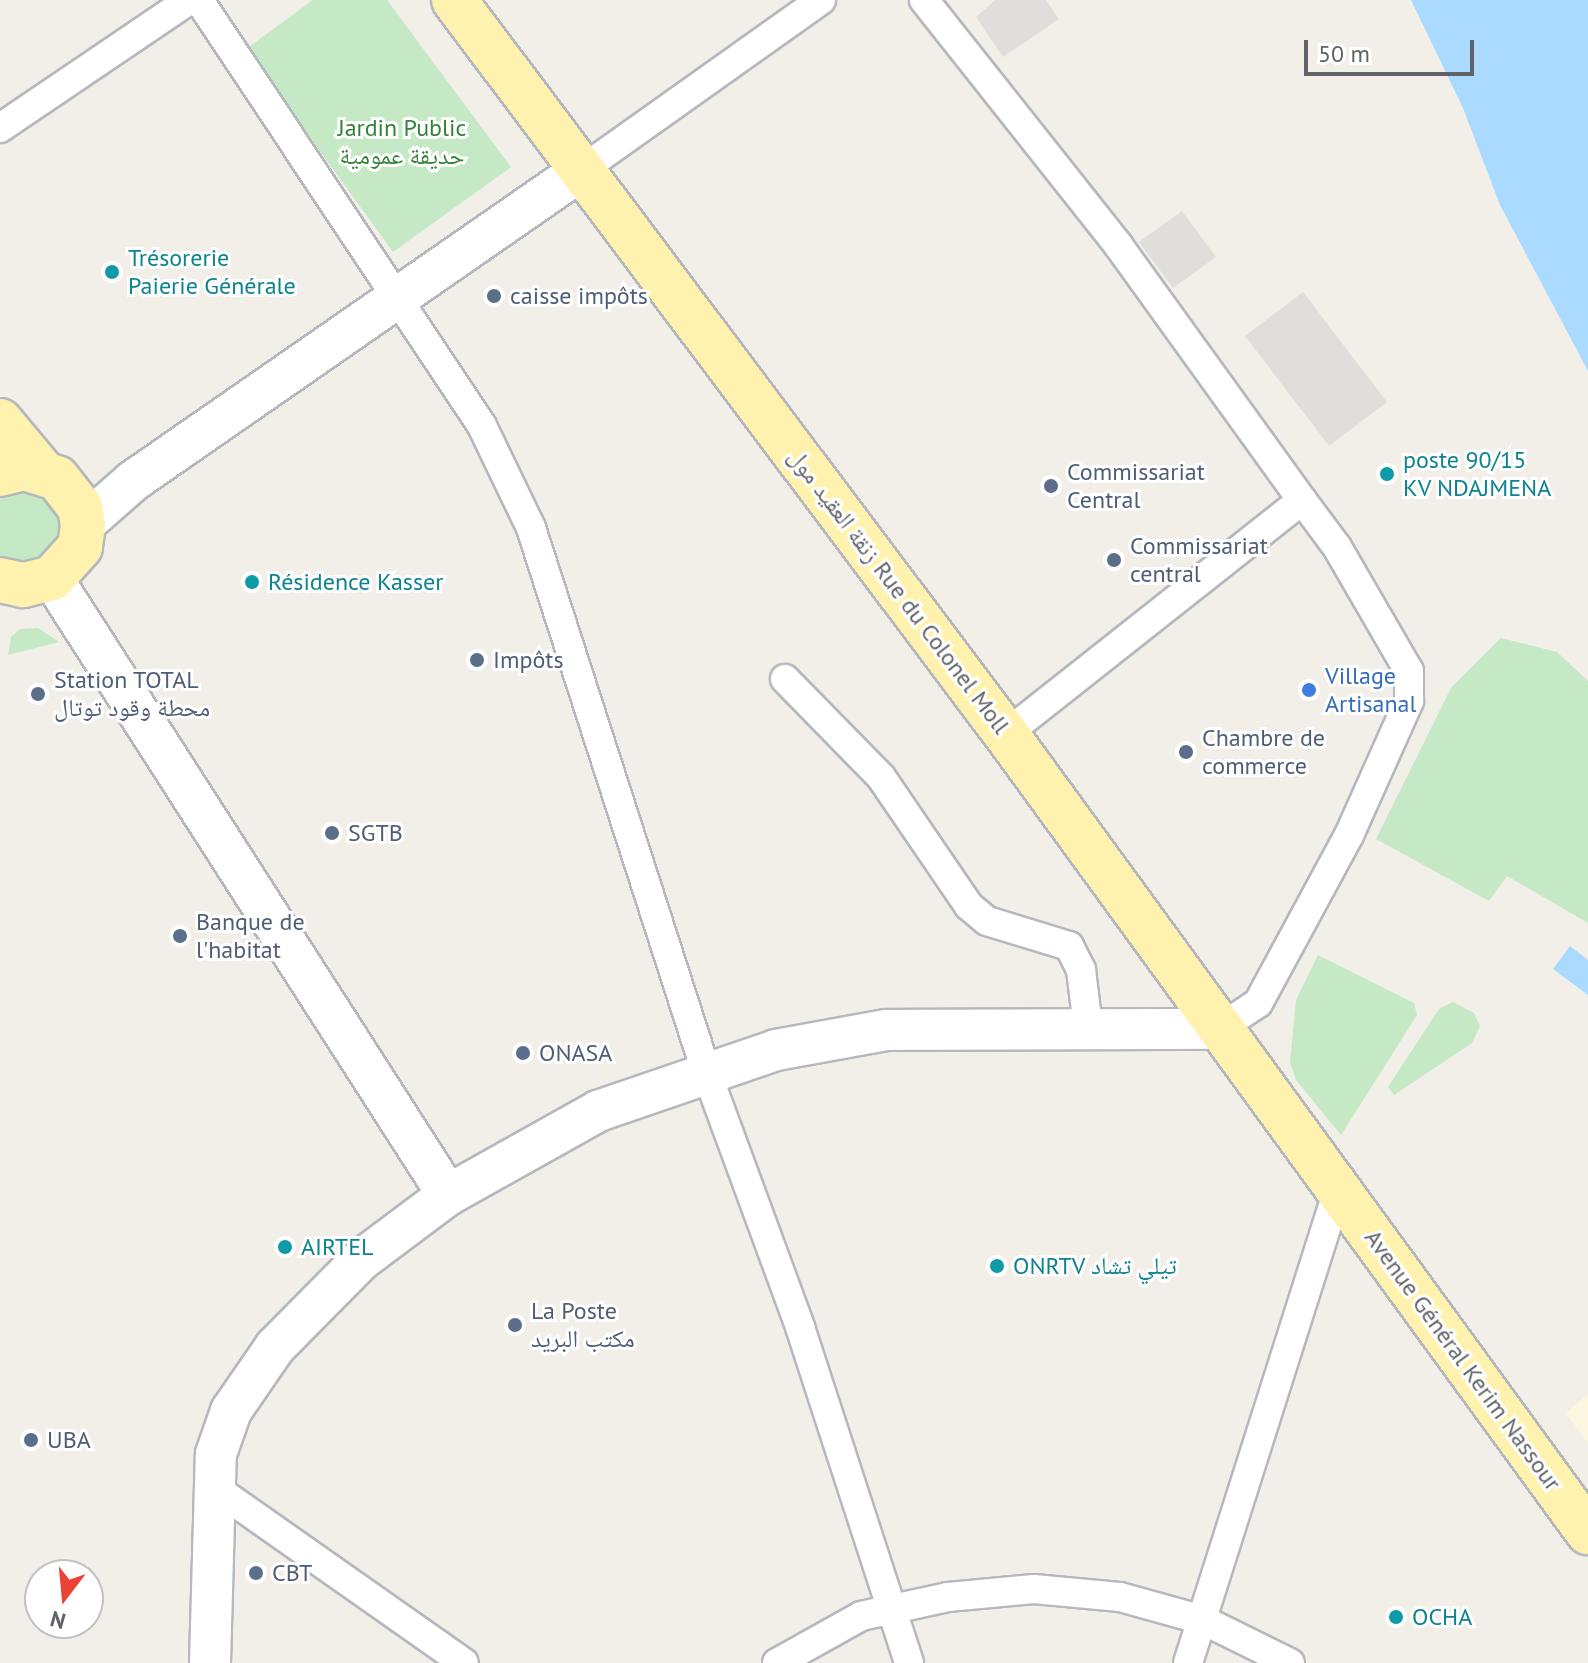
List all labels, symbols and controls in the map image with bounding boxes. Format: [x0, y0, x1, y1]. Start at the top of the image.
scale bar [1308, 24, 1478, 74]
text: 50 m [1318, 38, 1370, 69]
park label: Jardin Public حديقة عمومية [338, 114, 466, 170]
place label: Trésorerie Paierie Générale [128, 244, 296, 300]
marker: Trésorerie Paierie Générale [103, 263, 121, 281]
place label: caisse impôts [510, 282, 648, 310]
marker: caisse impôts [485, 287, 503, 305]
street label: زنقة العقيد مول Rue du Colonel Moll [782, 443, 1016, 739]
place label: poste 90/15 KV NDAJMENA [1403, 446, 1552, 502]
place label: Commissariat Central [1067, 458, 1205, 514]
marker: poste 90/15 KV NDAJMENA [1378, 465, 1396, 483]
marker: Commissariat Central [1042, 477, 1060, 495]
place label: Commissariat central [1130, 532, 1268, 588]
marker: Commissariat central [1105, 551, 1123, 569]
place label: Résidence Kasser [268, 568, 443, 596]
marker: Résidence Kasser [243, 573, 261, 591]
place label: Impôts [493, 646, 564, 674]
marker: Impôts [468, 651, 486, 669]
place label: Village Artisanal [1325, 662, 1417, 718]
place label: Station TOTAL محطة وقود توتال [54, 666, 210, 722]
marker: Village Artisanal [1300, 681, 1318, 699]
marker: Station TOTAL محطة وقود توتال [29, 685, 47, 703]
place label: Chambre de commerce [1202, 724, 1325, 780]
marker: Chambre de commerce [1177, 743, 1195, 761]
place label: SGTB [348, 819, 403, 847]
marker: SGTB [323, 824, 341, 842]
place label: Banque de l'habitat [196, 908, 305, 964]
marker: Banque de l'habitat [171, 927, 189, 945]
place label: ONASA [539, 1039, 612, 1067]
marker: ONASA [514, 1044, 532, 1062]
street label: Avenue Général Kerim Nassour [1359, 1224, 1567, 1496]
place label: AIRTEL [301, 1233, 373, 1261]
marker: AIRTEL [276, 1238, 294, 1256]
place label: ONRTV تيلي تشاد [1013, 1252, 1178, 1280]
marker: ONRTV تيلي تشاد [988, 1257, 1006, 1275]
place label: La Poste مكتب البريد [531, 1297, 635, 1353]
marker: La Poste مكتب البريد [506, 1316, 524, 1334]
place label: UBA [47, 1426, 91, 1454]
marker: UBA [22, 1431, 40, 1449]
north arrow [24, 1559, 104, 1639]
place label: CBT [272, 1559, 312, 1587]
marker: CBT [247, 1564, 265, 1582]
place label: OCHA [1412, 1603, 1472, 1631]
text: N [47, 1605, 69, 1636]
marker: OCHA [1387, 1608, 1405, 1626]

